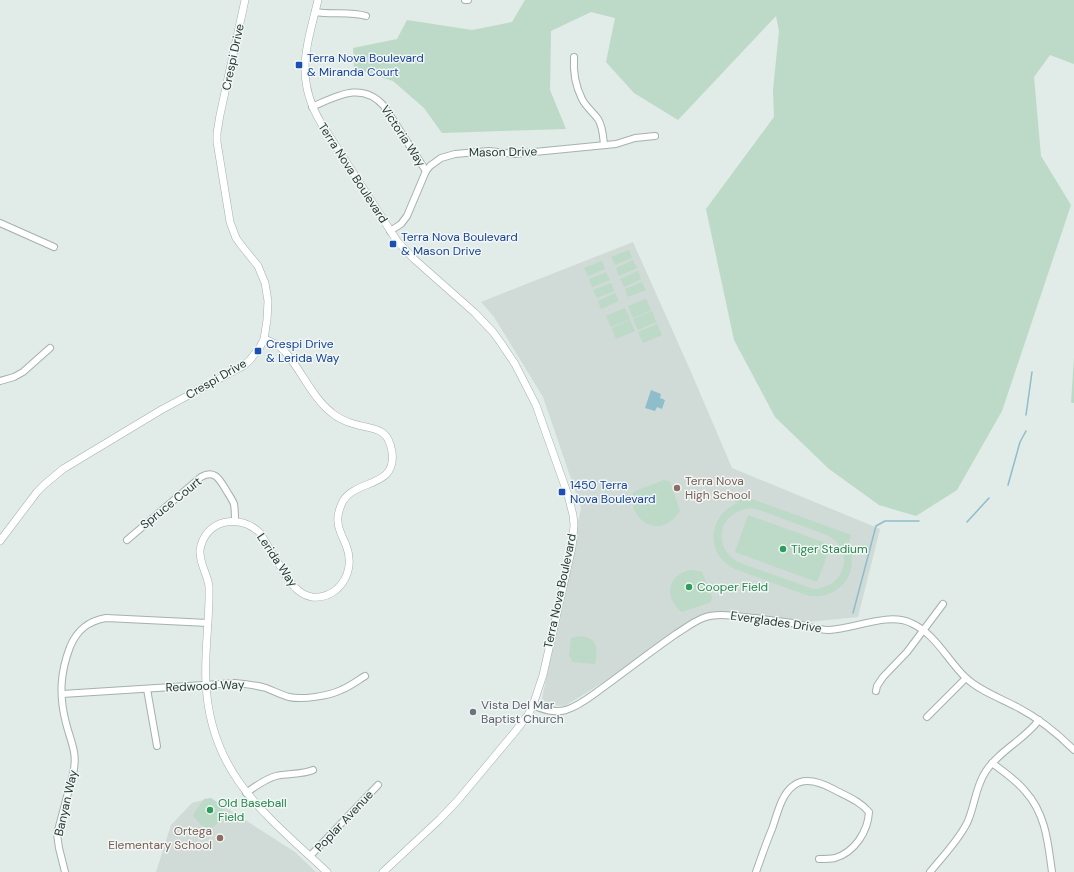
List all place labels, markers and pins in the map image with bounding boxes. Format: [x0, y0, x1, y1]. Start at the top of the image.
place label: Terra Nova Boulevard & Miranda Court [307, 50, 424, 80]
marker: Terra Nova Boulevard & Miranda Court [294, 60, 304, 70]
place label: Terra Nova Boulevard & Mason Drive [401, 229, 518, 259]
marker: Terra Nova Boulevard & Mason Drive [388, 239, 398, 249]
place label: Crespi Drive & Lerida Way [266, 336, 340, 366]
marker: Crespi Drive & Lerida Way [253, 346, 263, 356]
place label: Terra Nova High School [685, 473, 750, 503]
place label: 1450 Terra Nova Boulevard [570, 477, 656, 507]
marker: Terra Nova High School [672, 483, 682, 493]
marker: 1450 Terra Nova Boulevard [557, 487, 567, 497]
place label: Tiger Stadium [791, 541, 868, 557]
marker: Tiger Stadium [778, 544, 788, 554]
place label: Cooper Field [697, 579, 768, 595]
marker: Cooper Field [684, 582, 694, 592]
place label: Vista Del Mar Baptist Church [481, 697, 564, 727]
marker: Vista Del Mar Baptist Church [468, 707, 478, 717]
place label: Old Baseball Field [218, 795, 287, 825]
marker: Old Baseball Field [205, 805, 215, 815]
place label: Ortega Elementary School [108, 823, 212, 853]
marker: Ortega Elementary School [215, 833, 225, 843]

